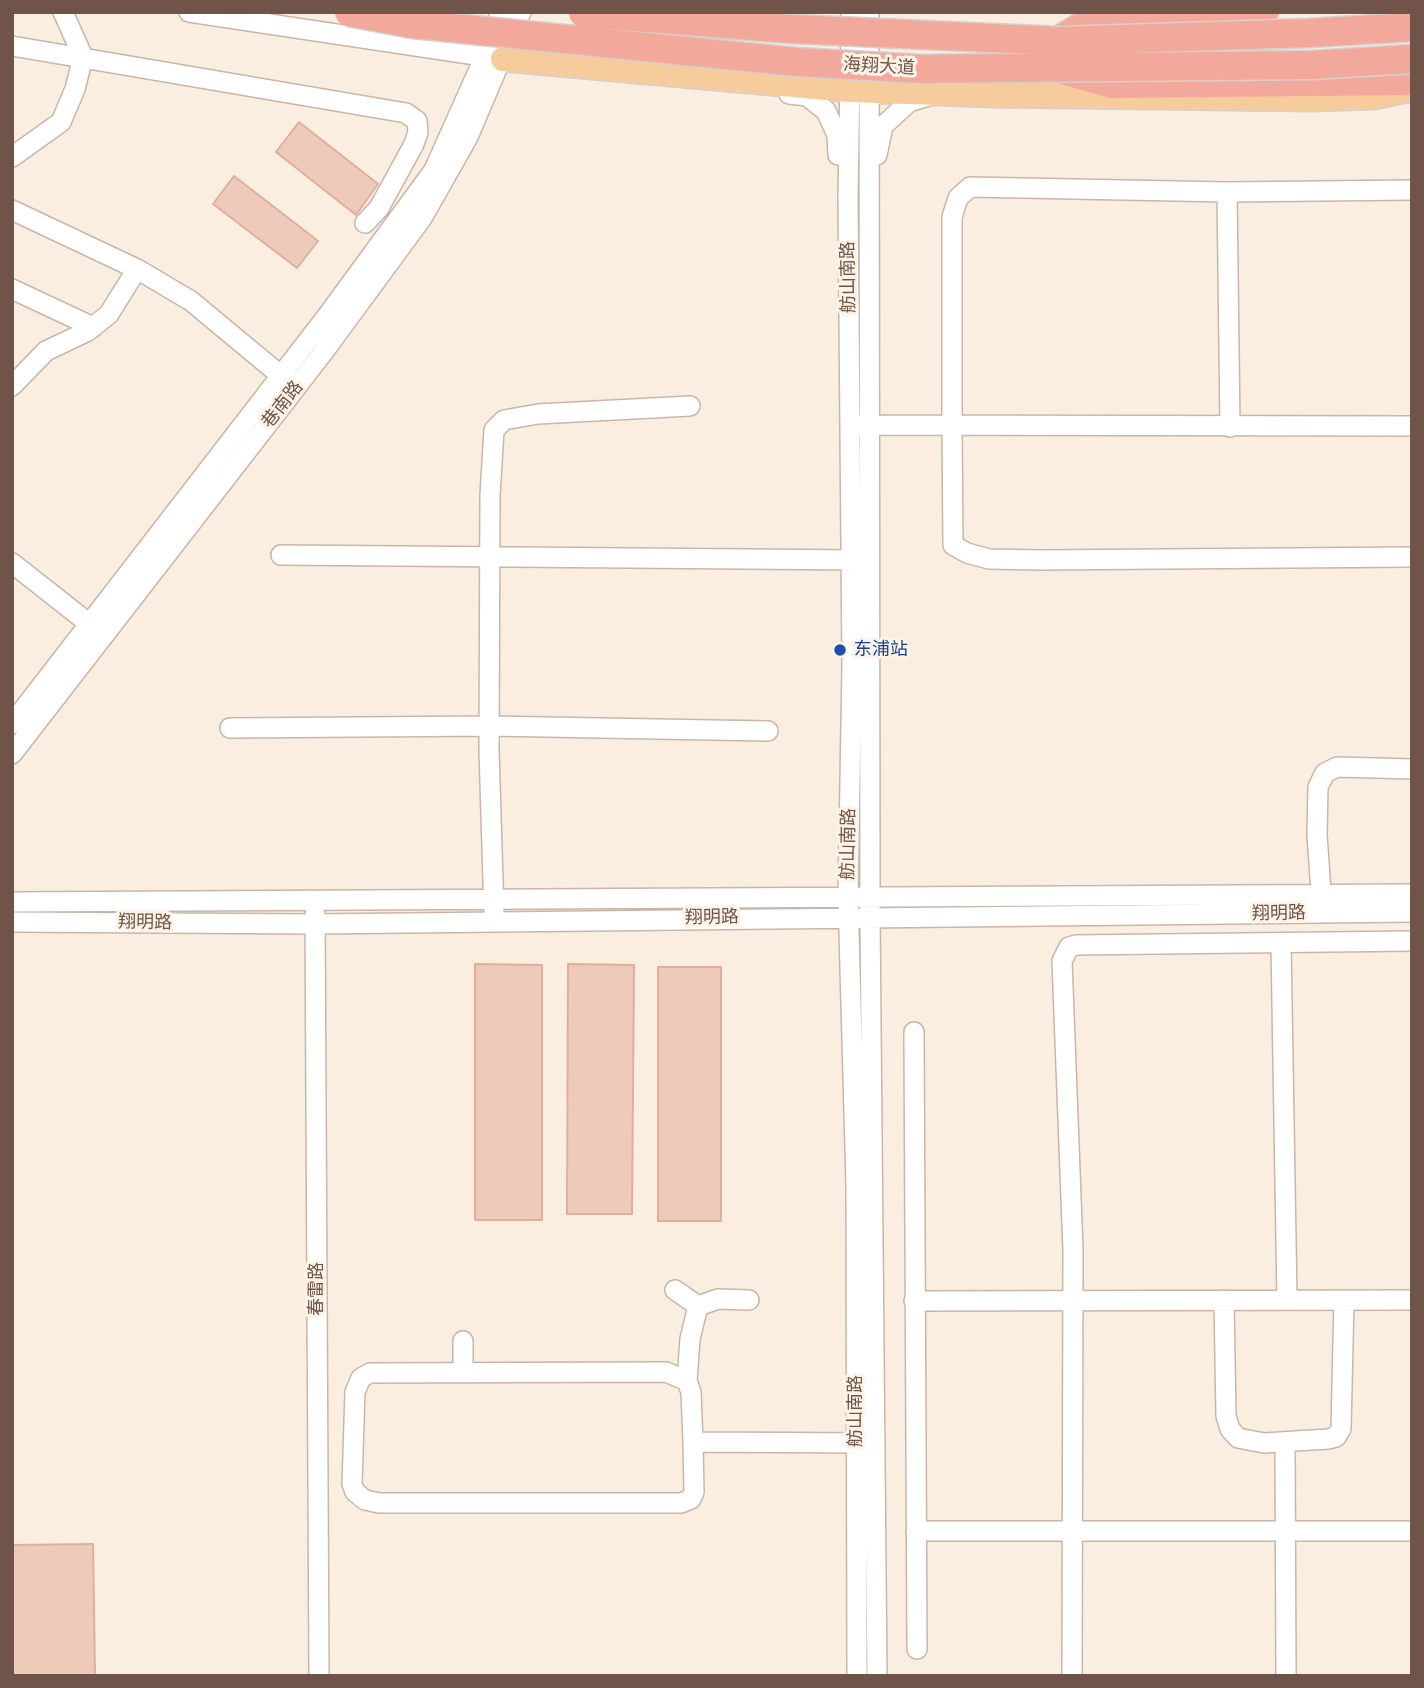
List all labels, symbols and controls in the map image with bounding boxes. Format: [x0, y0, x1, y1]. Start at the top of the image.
street label: 海翔大道 [842, 54, 916, 80]
street label: 舫山南路 [838, 241, 860, 313]
street label: 巷南路 [258, 377, 308, 433]
place label: 东浦站 [854, 639, 908, 661]
marker: 东浦站 [832, 642, 848, 658]
street label: 舫山南路 [838, 808, 860, 880]
street label: 翔明路 [1252, 903, 1306, 925]
street label: 翔明路 [685, 907, 739, 929]
street label: 翔明路 [118, 912, 172, 934]
street label: 春雷路 [306, 1262, 328, 1316]
street label: 舫山南路 [845, 1375, 867, 1447]

